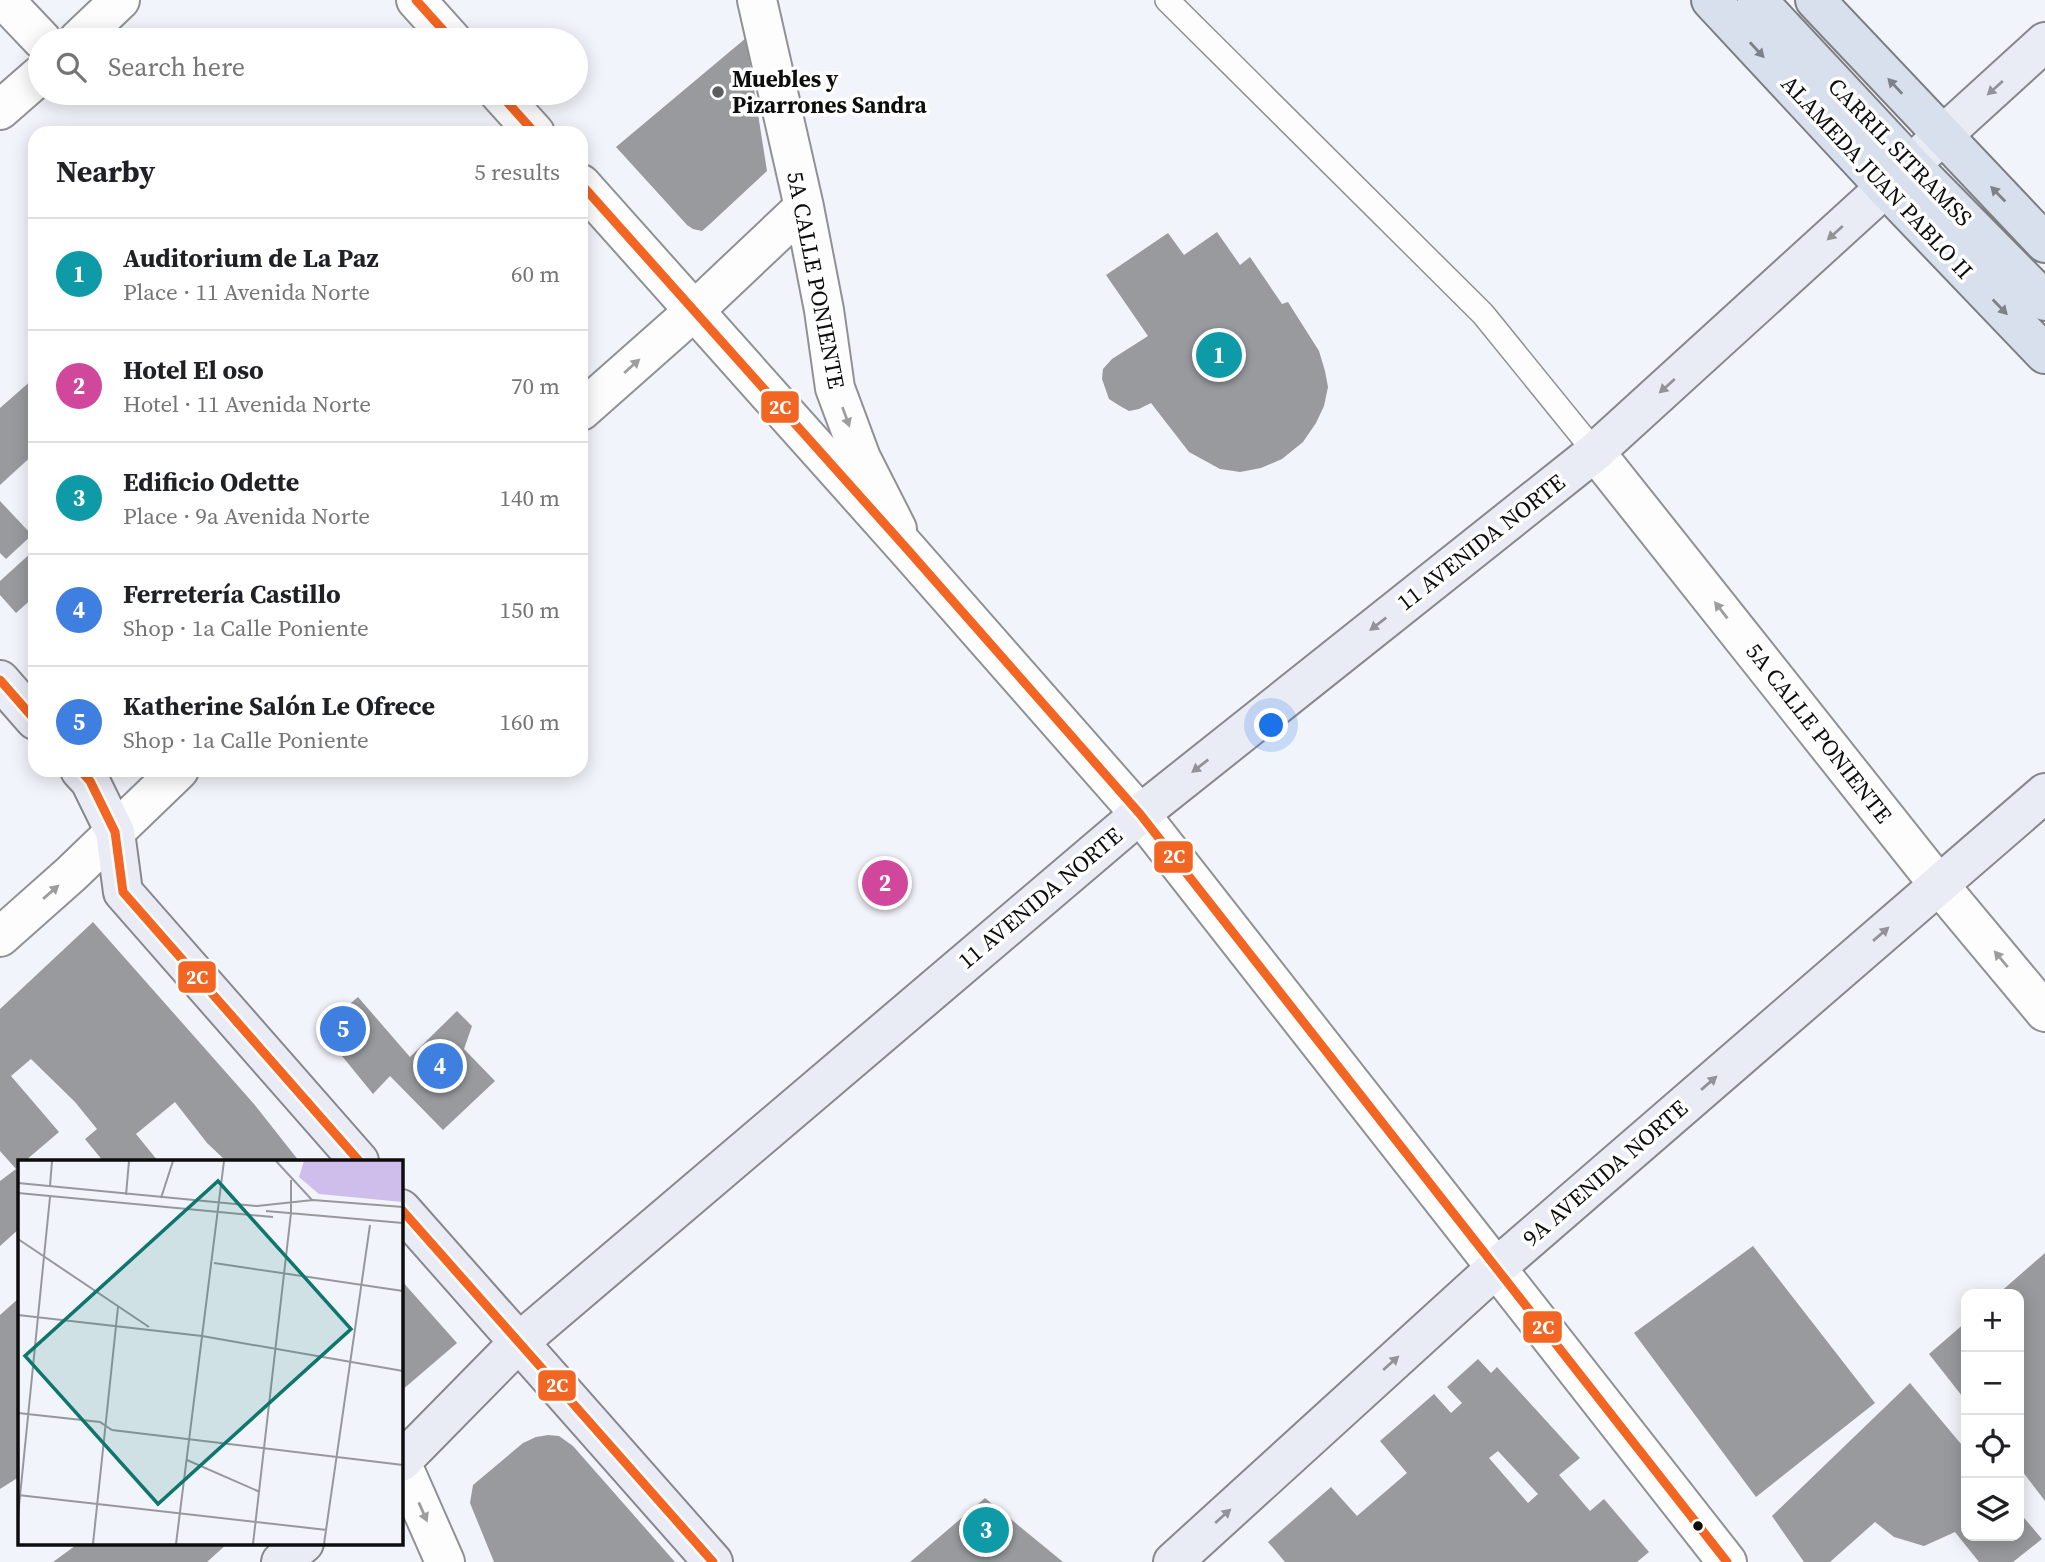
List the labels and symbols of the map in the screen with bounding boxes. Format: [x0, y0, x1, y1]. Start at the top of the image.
one-way arrow [1749, 41, 1765, 58]
place label: Muebles y Pizarrones Sandra [732, 63, 927, 121]
street label: ALAMEDA JUAN PABLO II [1774, 68, 1980, 286]
street label: CARRIL SITRAMSS [1821, 71, 1979, 233]
one-way arrow [1888, 78, 1904, 95]
one-way arrow [1986, 79, 2003, 95]
marker: Muebles y Pizarrones Sandra [710, 84, 726, 100]
street label: 5A CALLE PONIENTE [779, 169, 853, 391]
one-way arrow [1990, 186, 2006, 203]
one-way arrow [1826, 225, 1844, 241]
one-way arrow [1992, 298, 2008, 315]
pin: 1 [1196, 329, 1242, 381]
one-way arrow [623, 358, 641, 374]
one-way arrow [1659, 378, 1676, 394]
line badge: 2C [760, 390, 800, 424]
text: 2C [769, 394, 791, 420]
one-way arrow [840, 407, 851, 428]
street label: 11 AVENIDA NORTE [1390, 466, 1572, 618]
one-way arrow [1714, 601, 1729, 619]
one-way arrow [1369, 617, 1387, 632]
street label: 5A CALLE PONIENTE [1738, 636, 1900, 830]
your location [1254, 708, 1288, 742]
one-way arrow [1191, 758, 1208, 773]
street label: 11 AVENIDA NORTE [951, 820, 1129, 976]
line badge: 2C [1153, 840, 1194, 874]
text: 2C [1163, 843, 1185, 869]
pin: 2 [862, 857, 908, 909]
one-way arrow [43, 885, 60, 900]
one-way arrow [1873, 927, 1890, 942]
one-way arrow [1994, 951, 2009, 968]
line badge: 2C [177, 960, 217, 994]
text: 2C [186, 964, 208, 990]
pin: 5 [320, 1003, 366, 1055]
pin: 4 [417, 1040, 463, 1092]
one-way arrow [1701, 1076, 1718, 1091]
street label: 9A AVENIDA NORTE [1516, 1092, 1694, 1254]
inset map [18, 1160, 402, 1544]
line badge: 2C [1522, 1310, 1563, 1344]
text: 2C [1532, 1314, 1554, 1340]
one-way arrow [1382, 1355, 1399, 1371]
line badge: 2C [537, 1369, 577, 1402]
text: 2C [546, 1372, 568, 1398]
one-way arrow [417, 1502, 429, 1522]
pin: 3 [963, 1504, 1009, 1556]
one-way arrow [1214, 1508, 1232, 1524]
unlabelled marker [1691, 1519, 1705, 1533]

